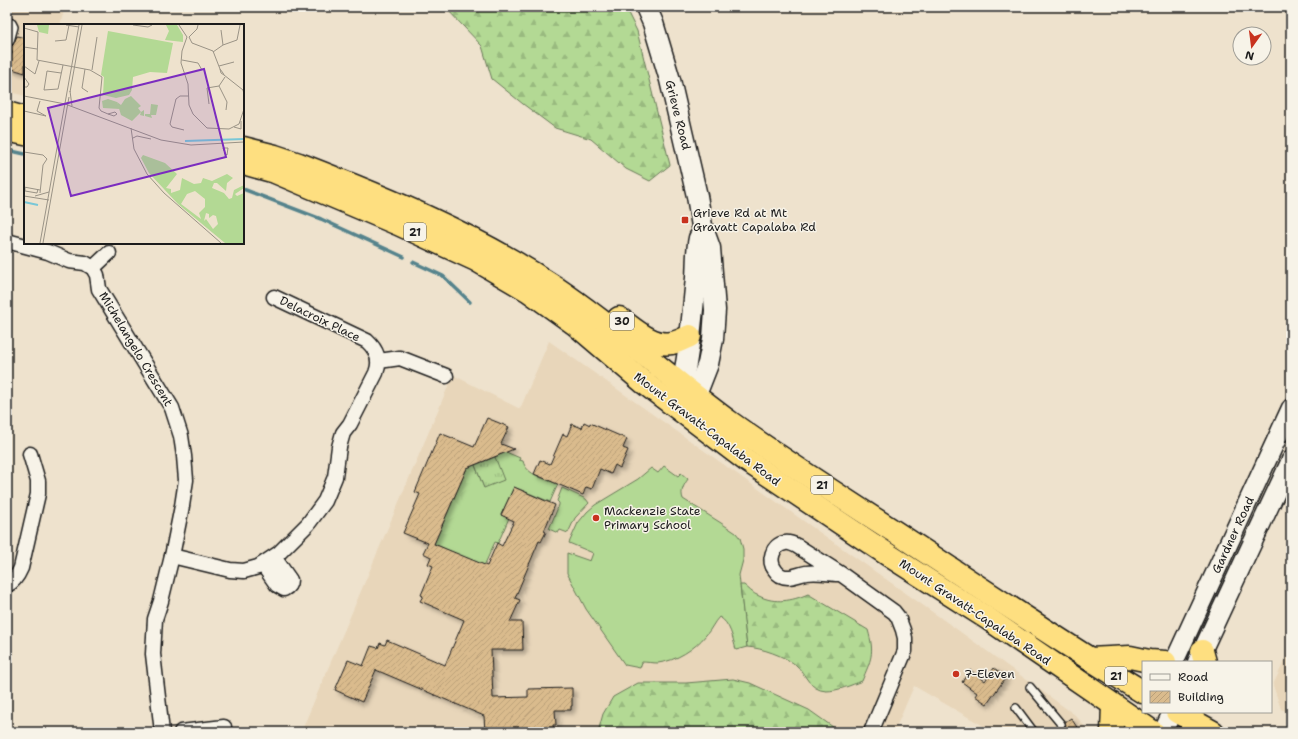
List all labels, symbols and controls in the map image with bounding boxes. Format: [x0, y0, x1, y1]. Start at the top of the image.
inset map [24, 24, 244, 244]
north arrow [1232, 26, 1272, 66]
text: N [1243, 47, 1256, 64]
street label: Grieve Road [662, 78, 694, 152]
place label: Grieve Rd at Mt Gravatt Capalaba Rd [693, 205, 816, 235]
marker: Grieve Rd at Mt Gravatt Capalaba Rd [680, 215, 690, 225]
road number: 21 [404, 223, 426, 241]
street label: Michelangelo Crescent [95, 289, 177, 409]
street label: Delacroix Place [277, 293, 363, 346]
road number: 30 [610, 312, 634, 330]
street label: Mount Gravatt-Capalaba Road [631, 369, 784, 490]
road number: 21 [811, 476, 833, 494]
street label: Gardner Road [1208, 494, 1258, 576]
place label: Mackenzie State Primary School [604, 503, 701, 533]
marker: Mackenzie State Primary School [591, 513, 601, 523]
street label: Mount Gravatt-Capalaba Road [896, 555, 1054, 669]
legend [1142, 661, 1272, 713]
place label: 7-Eleven [964, 666, 1015, 682]
road number: 21 [1105, 667, 1127, 685]
marker: 7-Eleven [951, 669, 961, 679]
text: Road [1178, 669, 1209, 685]
text: Building [1178, 689, 1224, 705]

